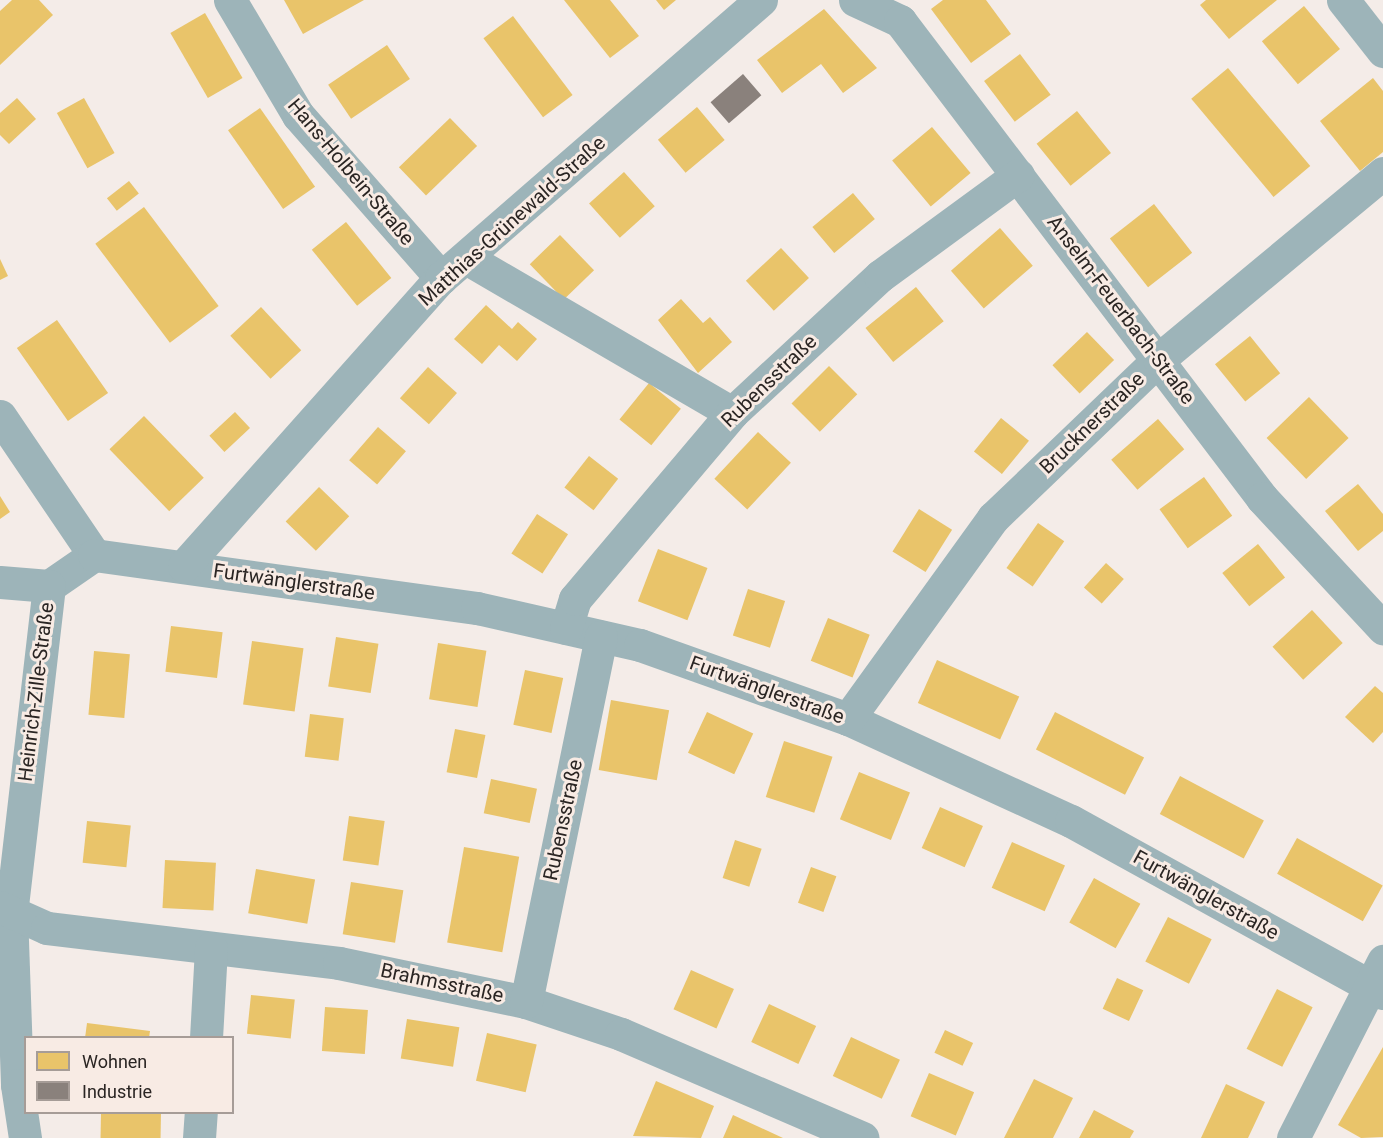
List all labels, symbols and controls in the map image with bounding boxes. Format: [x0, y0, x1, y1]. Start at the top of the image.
street label: Hans-Holbein-Straße [283, 94, 419, 250]
street label: Matthias-Grünewald-Straße [414, 131, 610, 311]
street label: Anselm-Feuerbach-Straße [1042, 211, 1200, 409]
street label: Rubensstraße [716, 330, 822, 432]
street label: Brucknerstraße [1035, 367, 1149, 479]
street label: Furtwänglerstraße [212, 559, 376, 605]
street label: Heinrich-Zille-Straße [13, 601, 59, 783]
street label: Furtwänglerstraße [686, 651, 848, 729]
street label: Rubensstraße [538, 757, 588, 883]
street label: Furtwänglerstraße [1129, 845, 1283, 945]
street label: Brahmsstraße [378, 958, 506, 1008]
legend [24, 1036, 234, 1114]
text: Wohnen [82, 1051, 147, 1072]
text: Industrie [82, 1081, 152, 1102]

